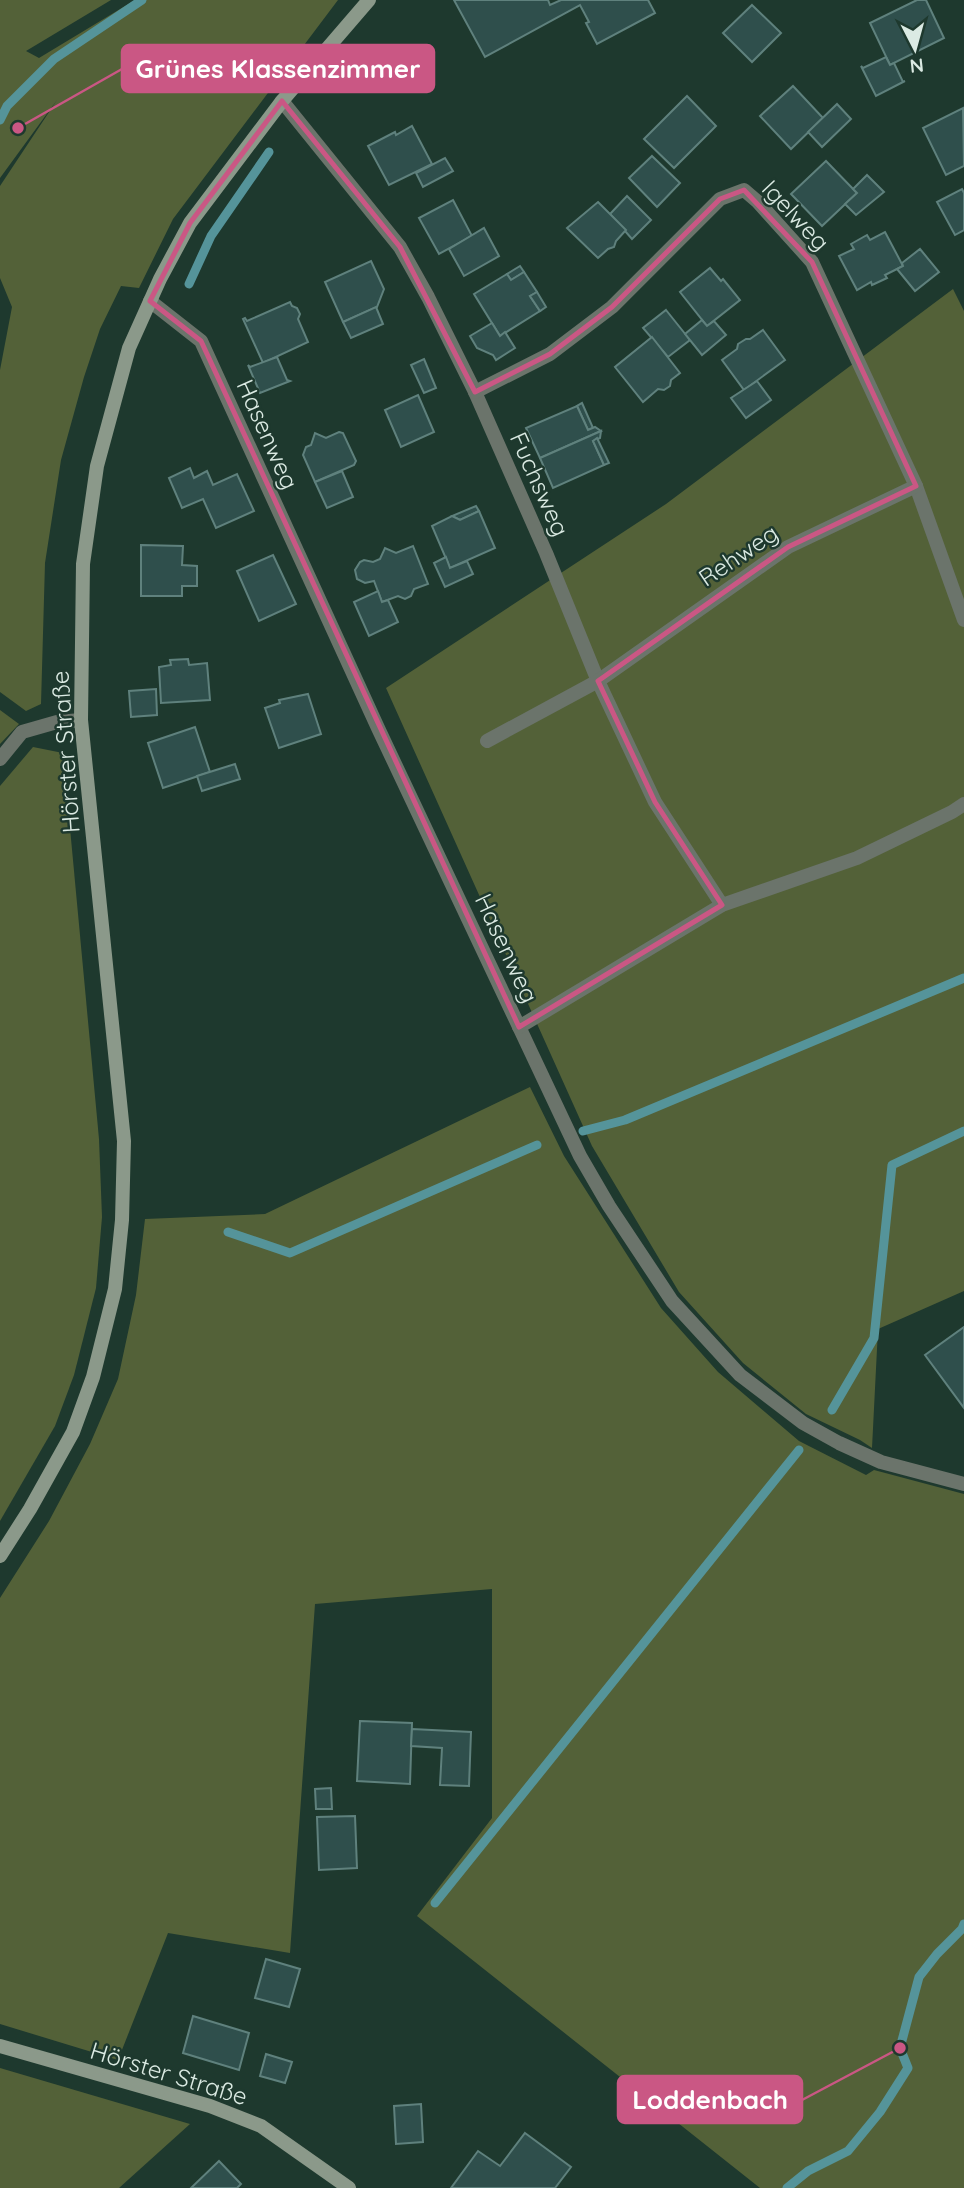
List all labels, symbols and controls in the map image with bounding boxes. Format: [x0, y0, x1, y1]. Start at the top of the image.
north arrow [880, 14, 950, 84]
callout: Grünes Klassenzimmer [122, 45, 434, 92]
text: Grünes Klassenzimmer [136, 52, 420, 85]
text: N [909, 53, 925, 79]
street label: Igelweg [756, 173, 836, 257]
street label: Hasenweg [231, 374, 305, 494]
street label: Fuchsweg [504, 427, 576, 541]
street label: Rehweg [692, 518, 784, 592]
street label: Hörster Straße [44, 670, 86, 834]
street label: Hasenweg [469, 889, 545, 1007]
street label: Hörster Straße [87, 2035, 251, 2111]
callout: Loddenbach [618, 2076, 802, 2123]
text: Loddenbach [632, 2083, 788, 2116]

